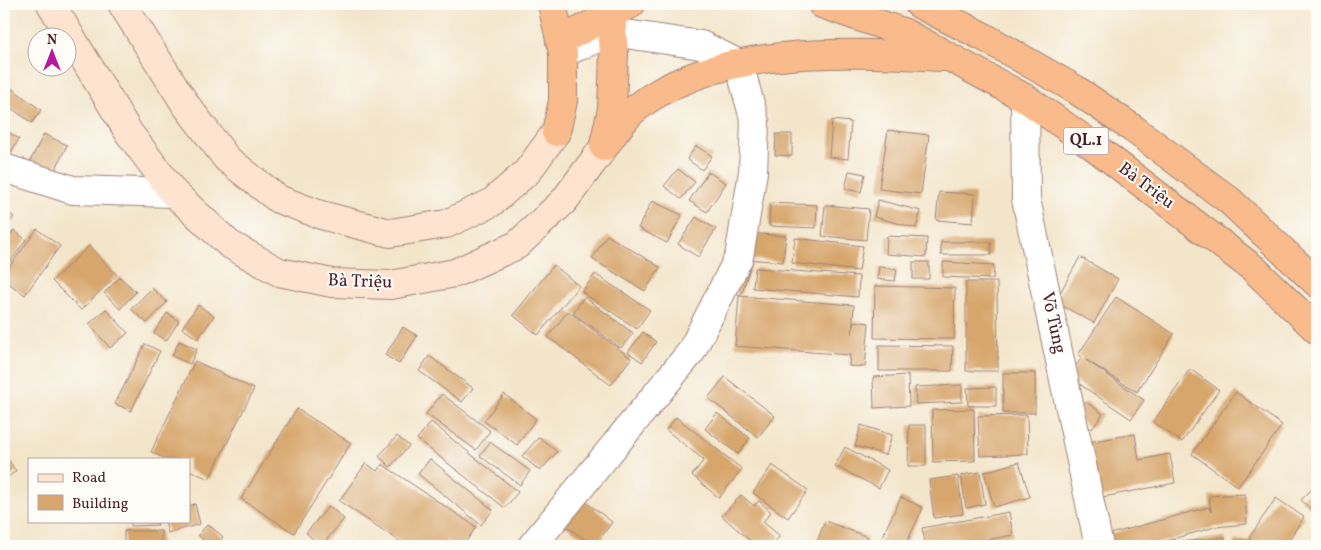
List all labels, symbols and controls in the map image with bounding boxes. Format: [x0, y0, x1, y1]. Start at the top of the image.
north arrow [28, 28, 78, 78]
text: N [47, 31, 57, 50]
road number: QL.1 [1064, 128, 1108, 154]
street label: Bà Triệu [1113, 157, 1179, 215]
street label: Bà Triệu [327, 268, 393, 296]
street label: Võ Tùng [1034, 290, 1072, 356]
legend [28, 458, 190, 522]
text: Road [72, 468, 106, 489]
text: Building [72, 494, 129, 515]

